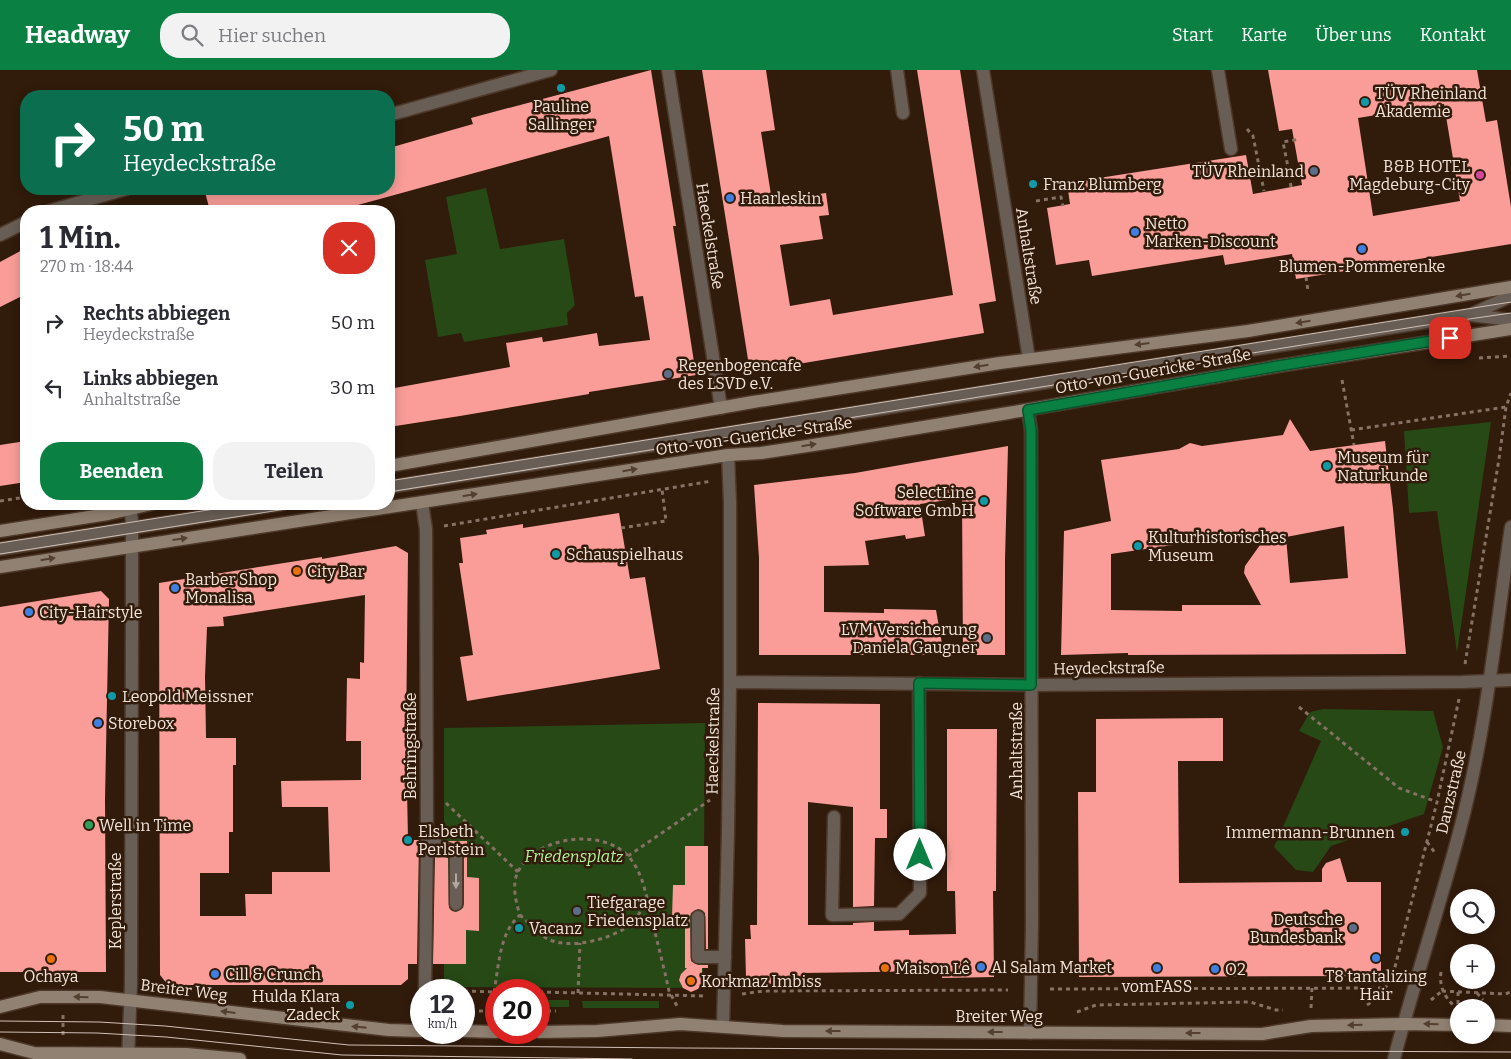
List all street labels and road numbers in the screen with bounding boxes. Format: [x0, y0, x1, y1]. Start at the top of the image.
street label: Haeckelstraße [692, 181, 728, 291]
street label: Anhaltstraße [1012, 206, 1046, 306]
street label: Otto-von-Guericke-Straße [1054, 344, 1252, 398]
street label: Otto-von-Guericke-Straße [654, 413, 854, 459]
street label: Heydeckstraße [1053, 658, 1165, 678]
street label: Haeckelstraße [703, 687, 723, 795]
street label: Behringstraße [401, 692, 420, 800]
street label: Anhaltstraße [1007, 702, 1026, 800]
street label: Danzstraße [1432, 748, 1470, 836]
street label: Keplerstraße [106, 853, 125, 949]
street label: Breiter Weg [139, 975, 229, 1005]
street label: Breiter Weg [955, 1007, 1043, 1026]

